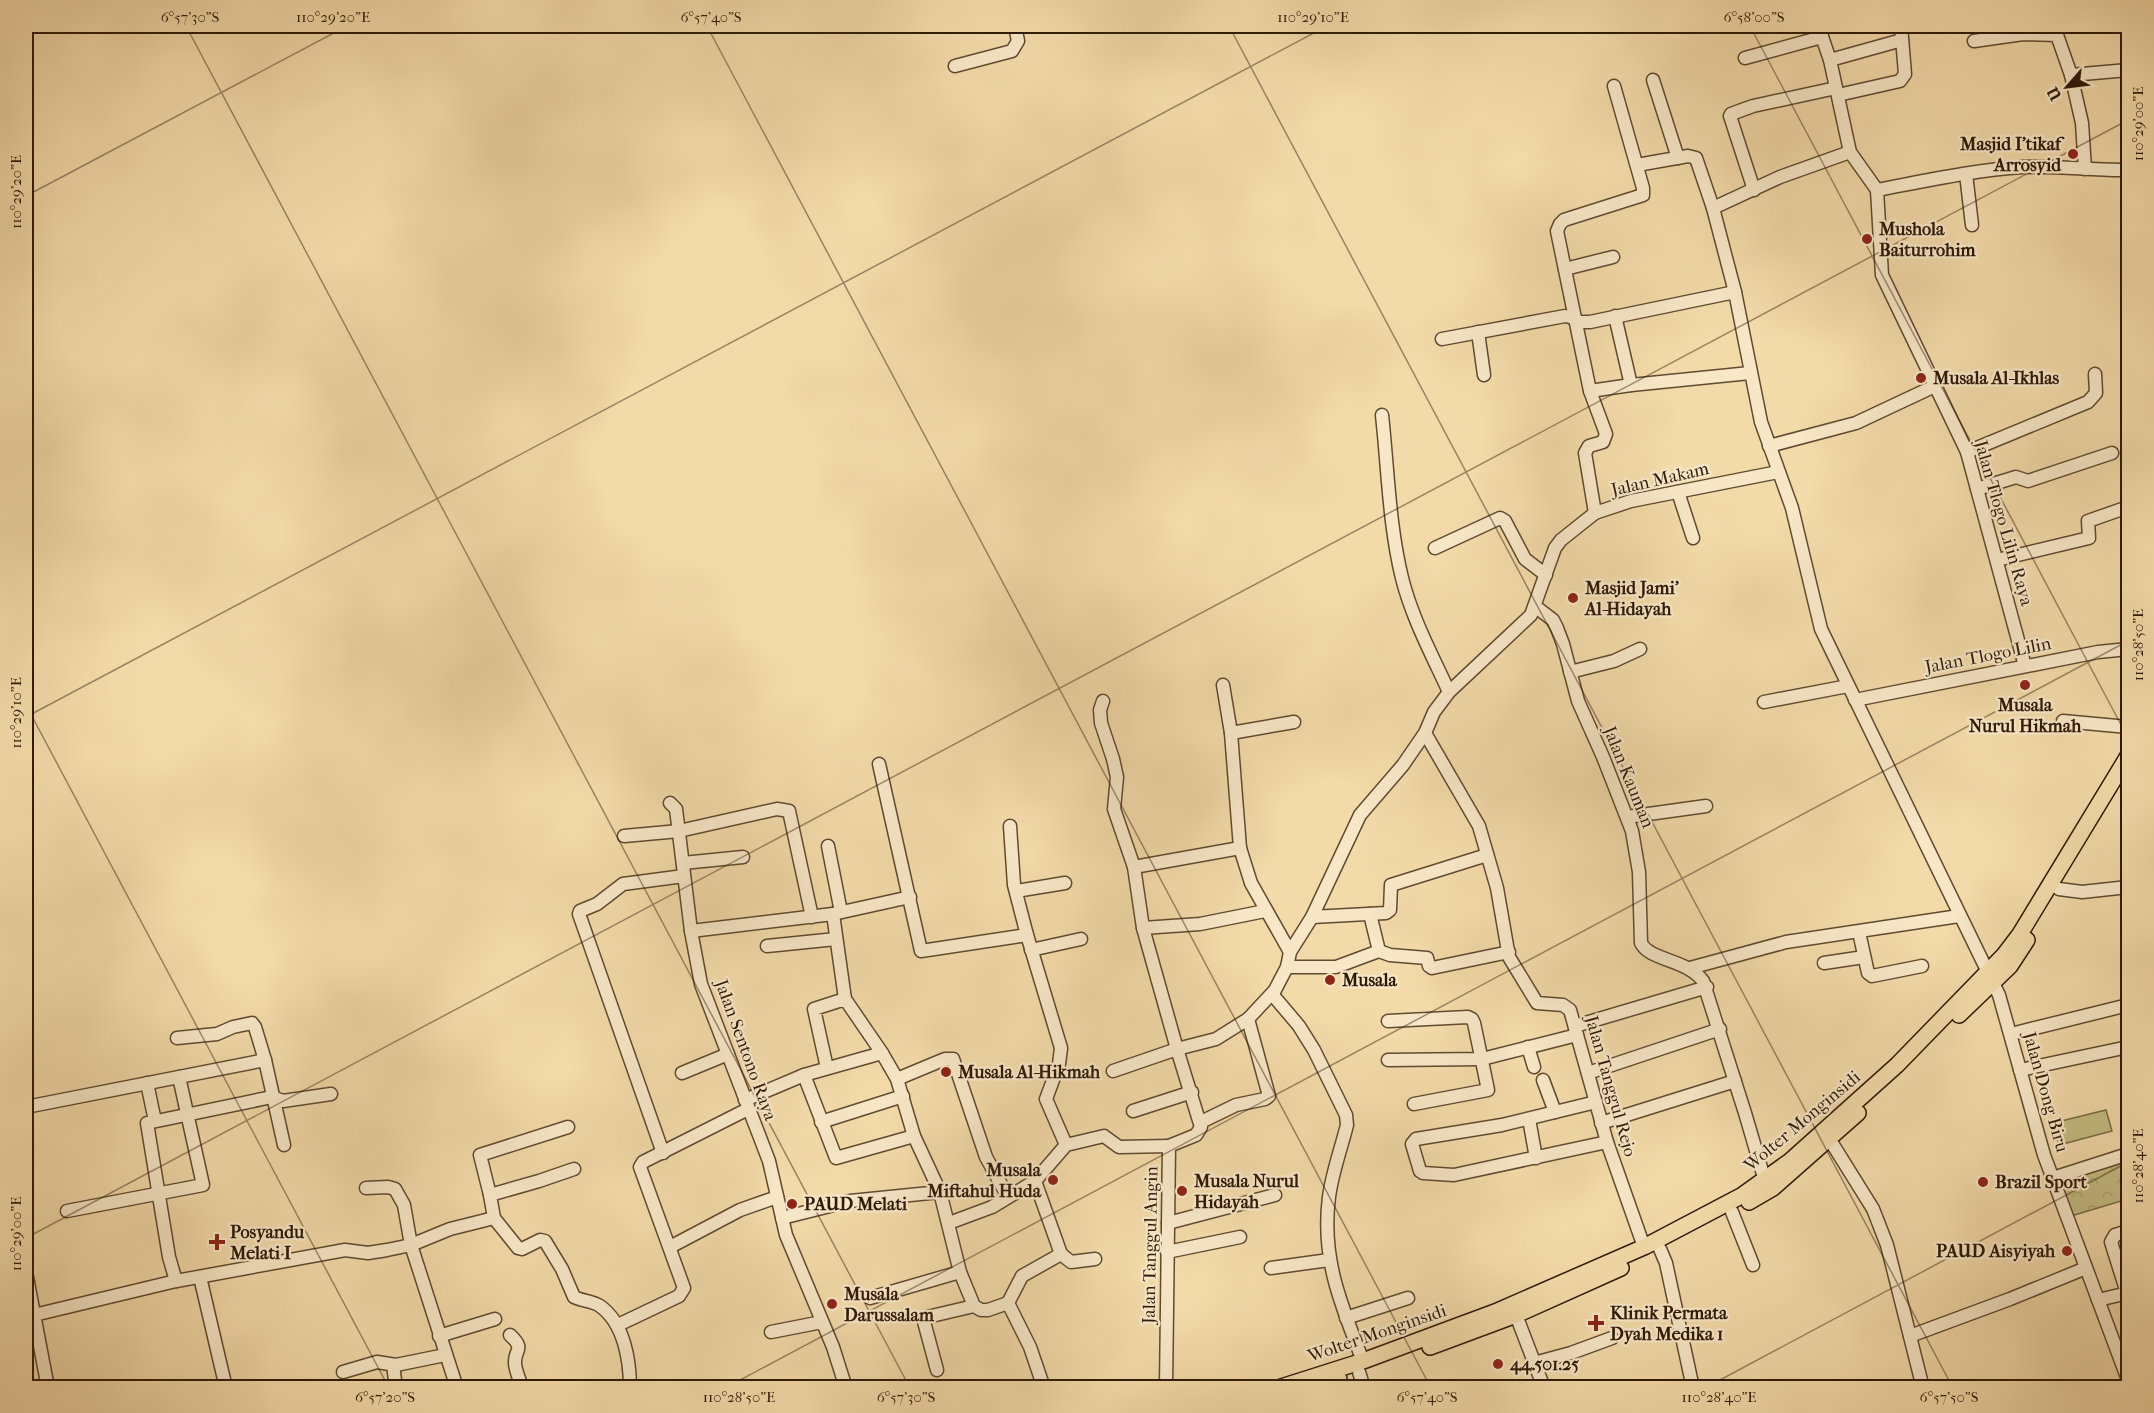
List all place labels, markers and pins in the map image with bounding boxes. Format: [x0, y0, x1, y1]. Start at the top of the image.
place label: Masjid I'tikaf Arrosyid [1959, 134, 2065, 176]
marker: Masjid I'tikaf Arrosyid [2066, 147, 2080, 161]
place label: Mushola Baiturrohim [1878, 219, 1976, 261]
marker: Mushola Baiturrohim [1860, 232, 1874, 246]
place label: Musala Al-Ikhlas [1932, 368, 2060, 389]
marker: Musala Al-Ikhlas [1914, 371, 1928, 385]
place label: Masjid Jami' Al-Hidayah [1584, 578, 1679, 620]
marker: Masjid Jami' Al-Hidayah [1566, 591, 1580, 605]
marker: Musala Nurul Hikmah [2018, 678, 2032, 692]
place label: Musala Nurul Hikmah [1969, 695, 2082, 737]
place label: Musala [1341, 970, 1397, 991]
marker: Musala [1323, 973, 1337, 987]
place label: Musala Al-Hikmah [957, 1062, 1101, 1083]
marker: Musala Al-Hikmah [939, 1065, 953, 1079]
place label: Musala Miftahul Huda [926, 1160, 1042, 1202]
place label: Musala Nurul Hidayah [1193, 1171, 1300, 1213]
place label: Brazil Sport [1995, 1172, 2088, 1193]
marker: Musala Miftahul Huda [1046, 1173, 1060, 1187]
marker: Brazil Sport [1976, 1175, 1990, 1189]
marker: Musala Nurul Hidayah [1175, 1184, 1189, 1198]
place label: PAUD Melati [804, 1194, 908, 1215]
marker: PAUD Melati [785, 1197, 799, 1211]
place label: Posyandu Melati I [229, 1222, 305, 1264]
marker: Posyandu Melati I [208, 1233, 226, 1251]
place label: PAUD Aisyiyah [1936, 1241, 2056, 1262]
marker: PAUD Aisyiyah [2060, 1244, 2074, 1258]
place label: Musala Darussalam [843, 1284, 935, 1326]
marker: Musala Darussalam [825, 1297, 839, 1311]
place label: Klinik Permata Dyah Medika 1 [1610, 1303, 1728, 1345]
marker: Klinik Permata Dyah Medika 1 [1587, 1314, 1605, 1332]
place label: 44.501.25 [1509, 1354, 1579, 1375]
marker: 44.501.25 [1491, 1357, 1505, 1371]

